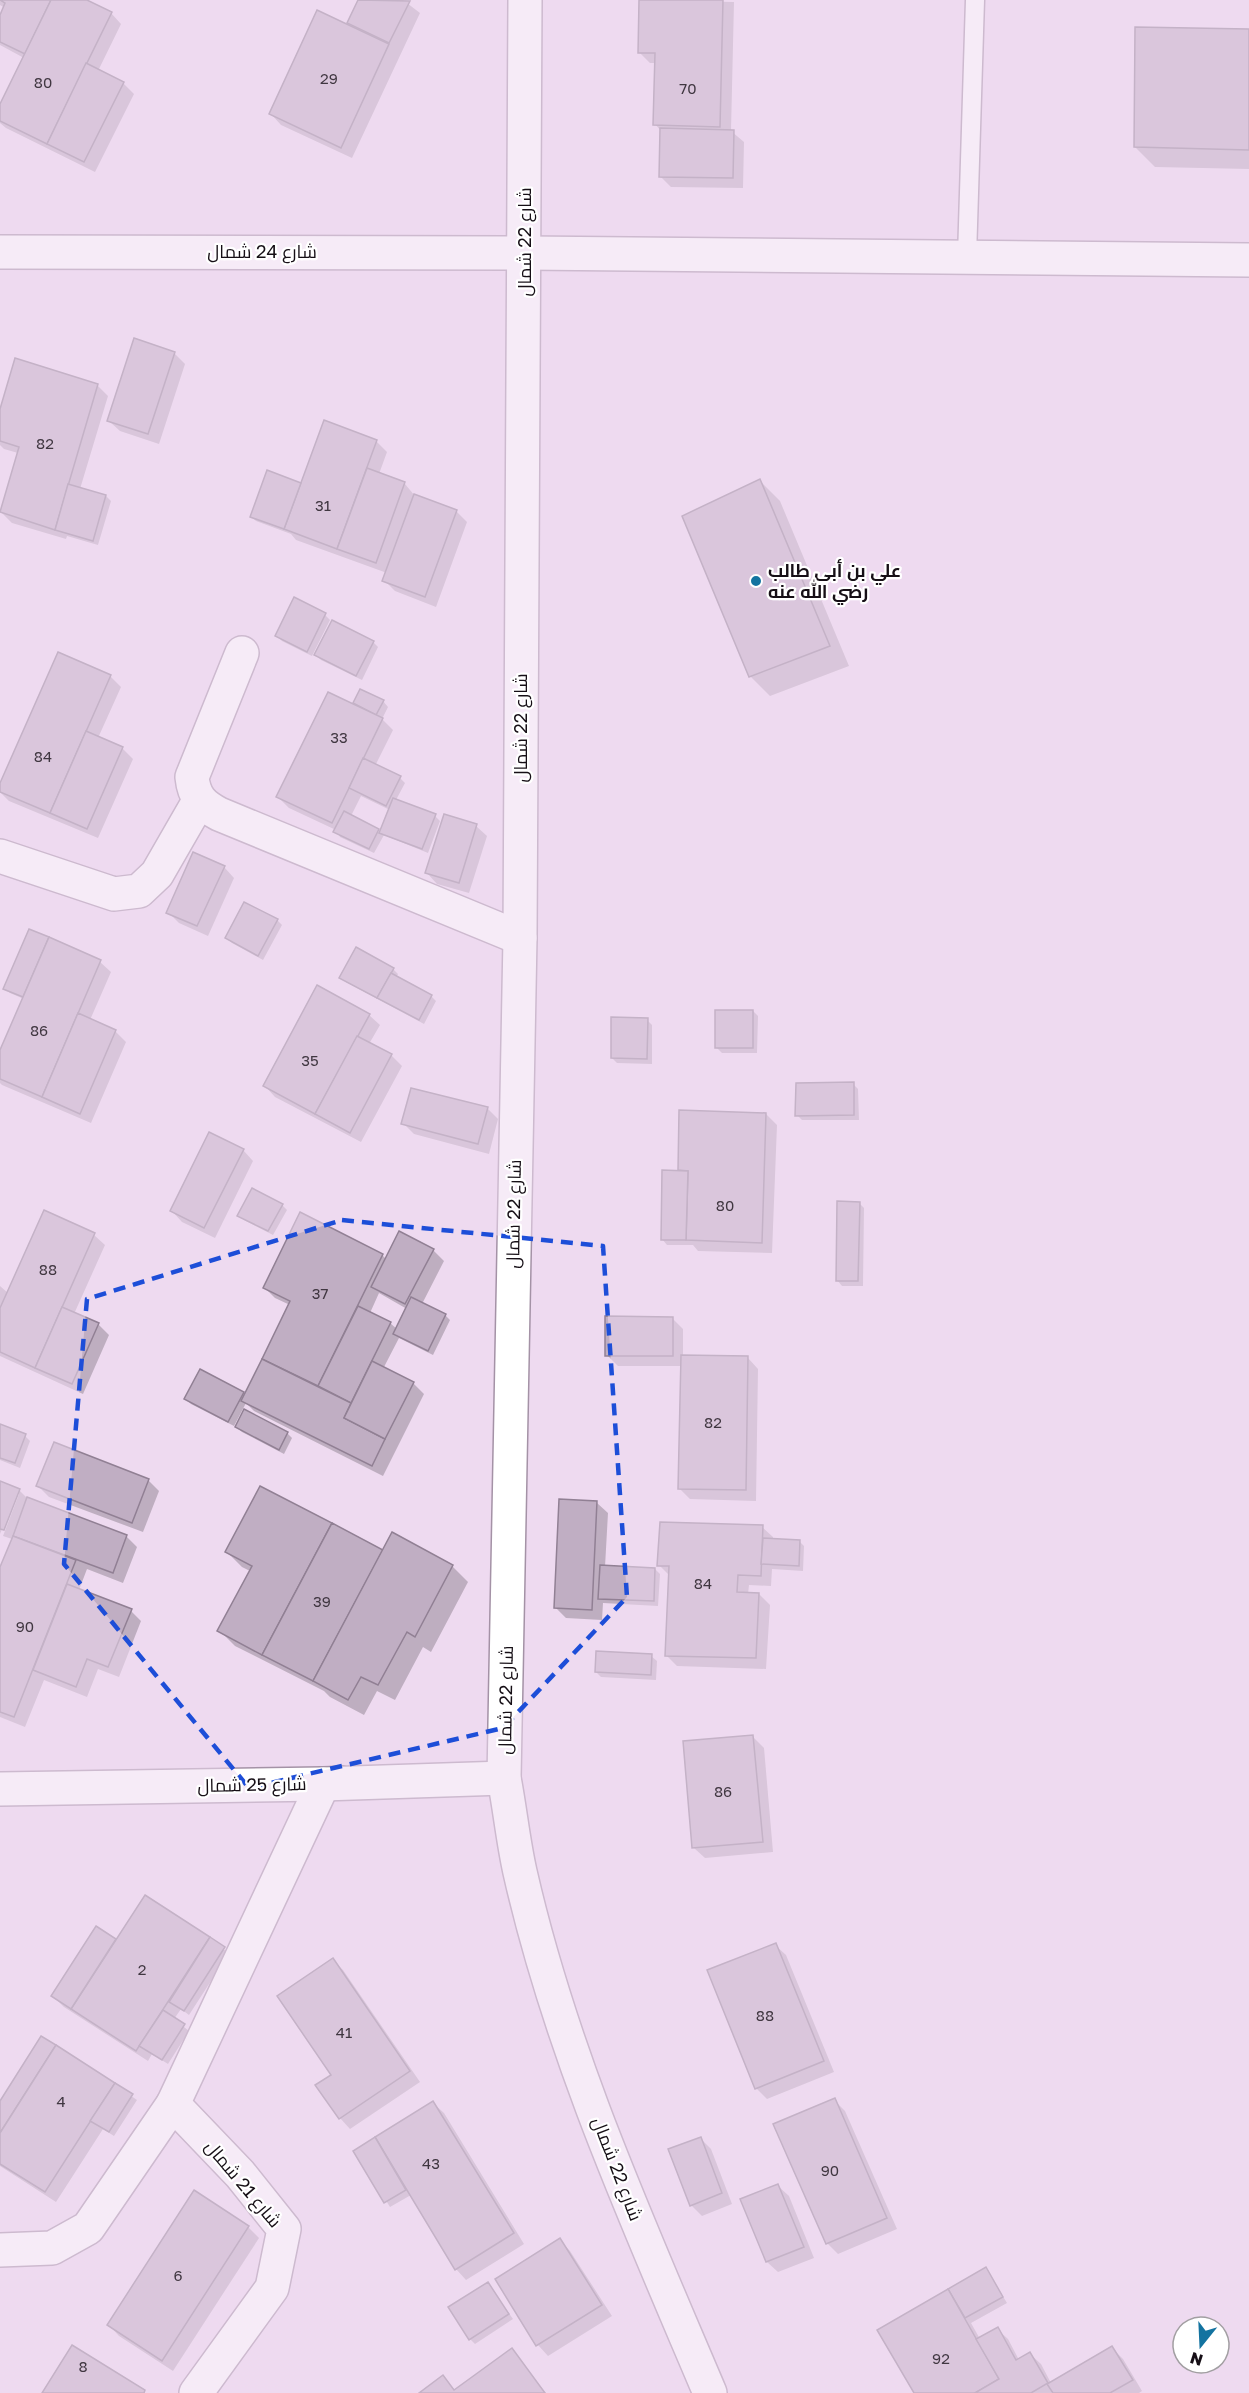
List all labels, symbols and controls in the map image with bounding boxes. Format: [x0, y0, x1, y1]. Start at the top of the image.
house number: 29 [320, 69, 338, 87]
house number: 80 [34, 73, 52, 91]
house number: 70 [679, 79, 697, 97]
street label: شارع 22 شمال [513, 187, 537, 297]
street label: شارع 24 شمال [207, 240, 317, 264]
house number: 82 [36, 434, 54, 452]
house number: 31 [315, 496, 331, 514]
place label: علي بن أبي طالب رضي الله عنه [768, 558, 901, 606]
marker: علي بن أبي طالب رضي الله عنه [749, 574, 763, 588]
street label: شارع 22 شمال [509, 673, 533, 783]
house number: 33 [330, 728, 348, 746]
house number: 84 [34, 747, 52, 765]
house number: 86 [30, 1021, 48, 1039]
house number: 35 [301, 1051, 319, 1069]
street label: شارع 22 شمال [501, 1159, 527, 1269]
house number: 80 [716, 1196, 734, 1214]
house number: 88 [39, 1260, 57, 1278]
house number: 37 [312, 1284, 328, 1302]
house number: 82 [704, 1413, 722, 1431]
house number: 84 [694, 1574, 712, 1592]
house number: 39 [313, 1592, 331, 1610]
house number: 90 [16, 1617, 34, 1635]
street label: شارع 22 شمال [493, 1645, 519, 1755]
street label: شارع 25 شمال [197, 1772, 307, 1798]
house number: 86 [714, 1782, 732, 1800]
house number: 2 [138, 1960, 146, 1978]
house number: 88 [756, 2006, 774, 2024]
house number: 41 [336, 2023, 352, 2041]
house number: 4 [56, 2092, 66, 2110]
street label: شارع 22 شمال [586, 2114, 648, 2224]
street label: شارع 21 شمال [199, 2135, 287, 2233]
house number: 43 [422, 2154, 440, 2172]
house number: 90 [821, 2161, 839, 2179]
house number: 6 [173, 2266, 183, 2284]
north arrow [1171, 2315, 1231, 2375]
text: N [1187, 2348, 1205, 2371]
house number: 92 [932, 2349, 950, 2367]
house number: 8 [78, 2357, 88, 2375]

